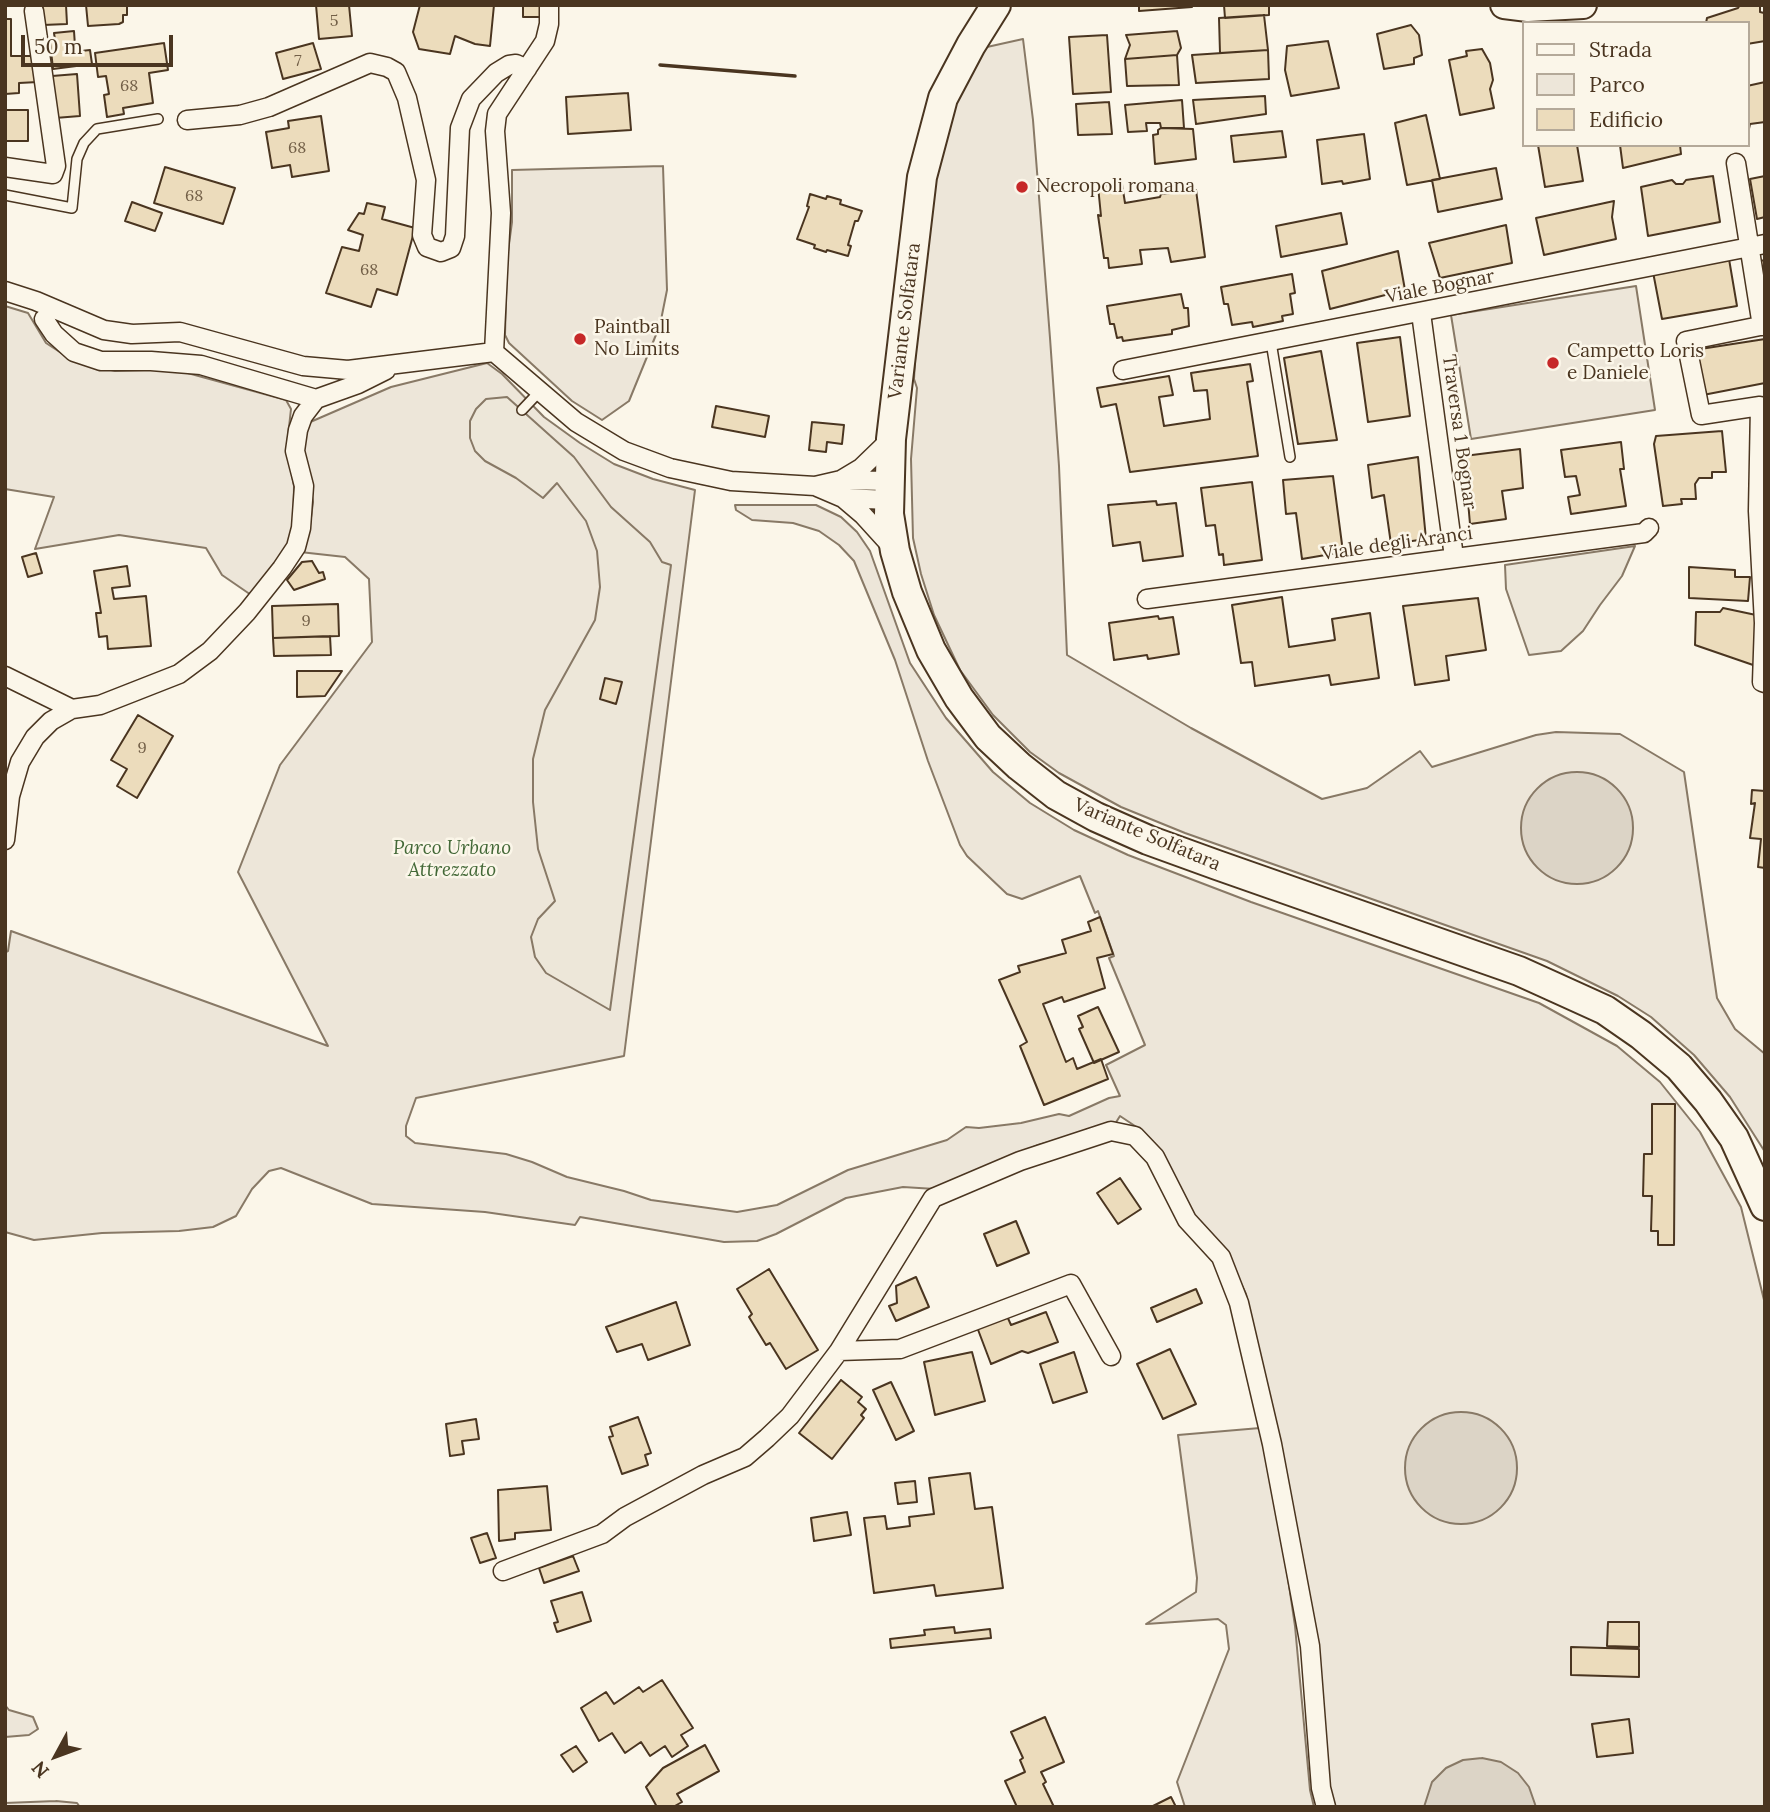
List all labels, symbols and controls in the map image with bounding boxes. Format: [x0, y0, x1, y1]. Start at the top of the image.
house number: 5 [330, 11, 338, 31]
scale bar [24, 21, 177, 65]
legend [1522, 21, 1749, 147]
text: 50 m [34, 33, 83, 60]
text: Strada [1589, 36, 1652, 63]
house number: 7 [294, 51, 302, 71]
text: Parco [1589, 71, 1645, 98]
house number: 68 [120, 76, 138, 96]
text: Edificio [1589, 106, 1663, 133]
house number: 68 [288, 138, 306, 158]
place label: Necropoli romana [1036, 176, 1195, 198]
marker: Necropoli romana [1014, 179, 1030, 195]
house number: 68 [185, 186, 203, 206]
street label: Variante Solfatara [884, 242, 926, 400]
house number: 68 [360, 260, 378, 280]
street label: Viale Bognar [1383, 265, 1497, 309]
place label: Paintball No Limits [594, 317, 679, 361]
marker: Paintball No Limits [572, 331, 588, 347]
place label: Campetto Loris e Daniele [1567, 341, 1704, 385]
street label: Traversa 1 Bognar [1437, 353, 1481, 511]
marker: Campetto Loris e Daniele [1545, 355, 1561, 371]
street label: Viale degli Aranci [1320, 522, 1474, 566]
house number: 9 [301, 611, 311, 631]
house number: 9 [137, 738, 147, 758]
street label: Variante Solfatara [1070, 794, 1224, 876]
park label: Parco Urbano Attrezzato [393, 838, 511, 882]
north arrow [21, 1721, 91, 1791]
text: N [26, 1756, 54, 1783]

